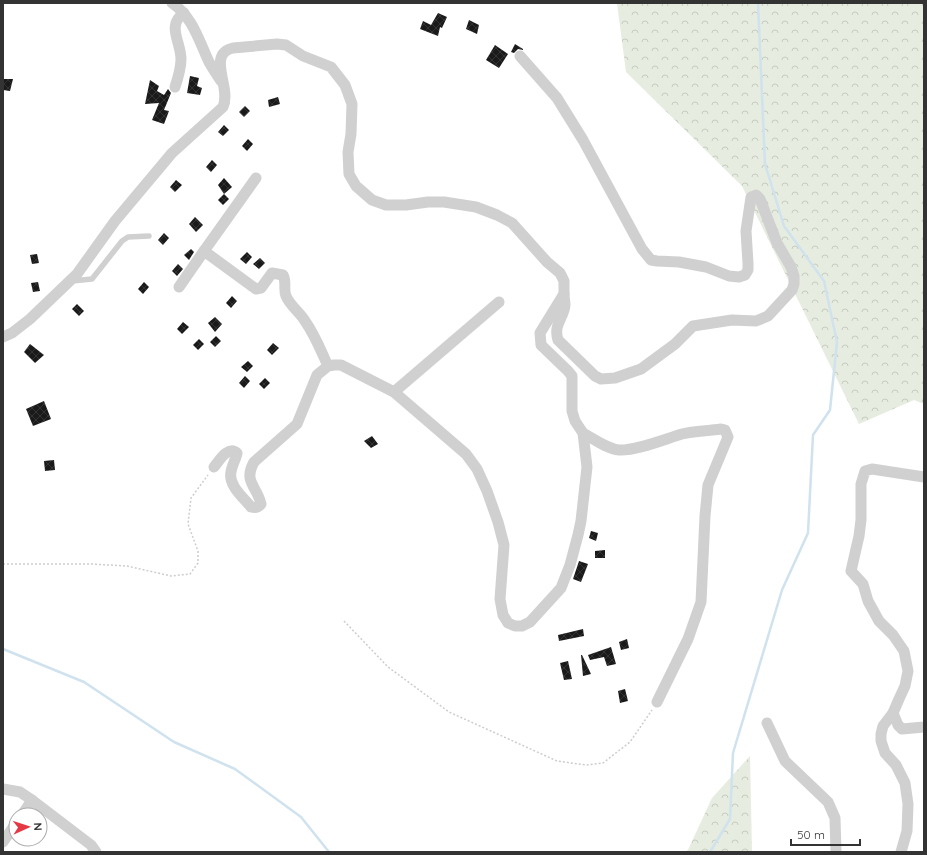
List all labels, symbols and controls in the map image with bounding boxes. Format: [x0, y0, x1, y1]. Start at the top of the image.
north arrow [8, 807, 48, 847]
scale bar [791, 821, 860, 847]
text: N [31, 822, 45, 831]
text: 50 m [797, 827, 825, 842]

